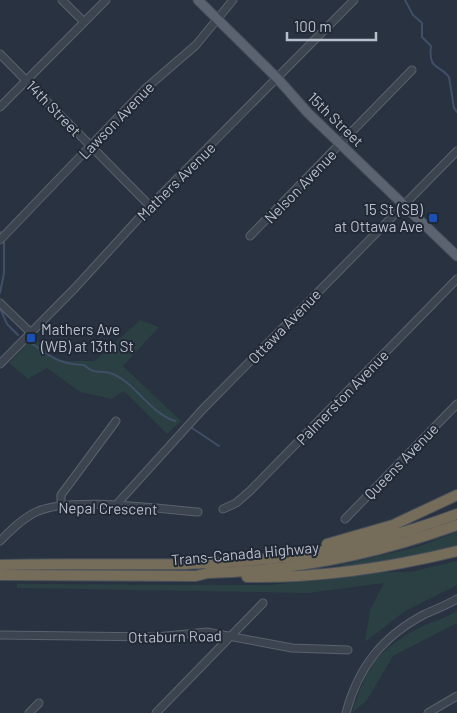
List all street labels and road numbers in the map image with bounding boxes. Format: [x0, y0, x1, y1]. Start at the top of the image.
street label: 14th Street [23, 76, 85, 140]
street label: Lawson Avenue [75, 78, 157, 162]
street label: 15th Street [304, 88, 368, 150]
street label: Mathers Avenue [133, 138, 219, 224]
street label: Nelson Avenue [260, 145, 340, 227]
street label: Ottawa Avenue [244, 285, 324, 367]
street label: Palmerston Avenue [292, 346, 392, 448]
street label: Queens Avenue [360, 419, 442, 503]
street label: Nepal Crescent [58, 498, 158, 518]
street label: Trans-Canada Highway [170, 538, 320, 568]
street label: Ottaburn Road [128, 626, 222, 646]

